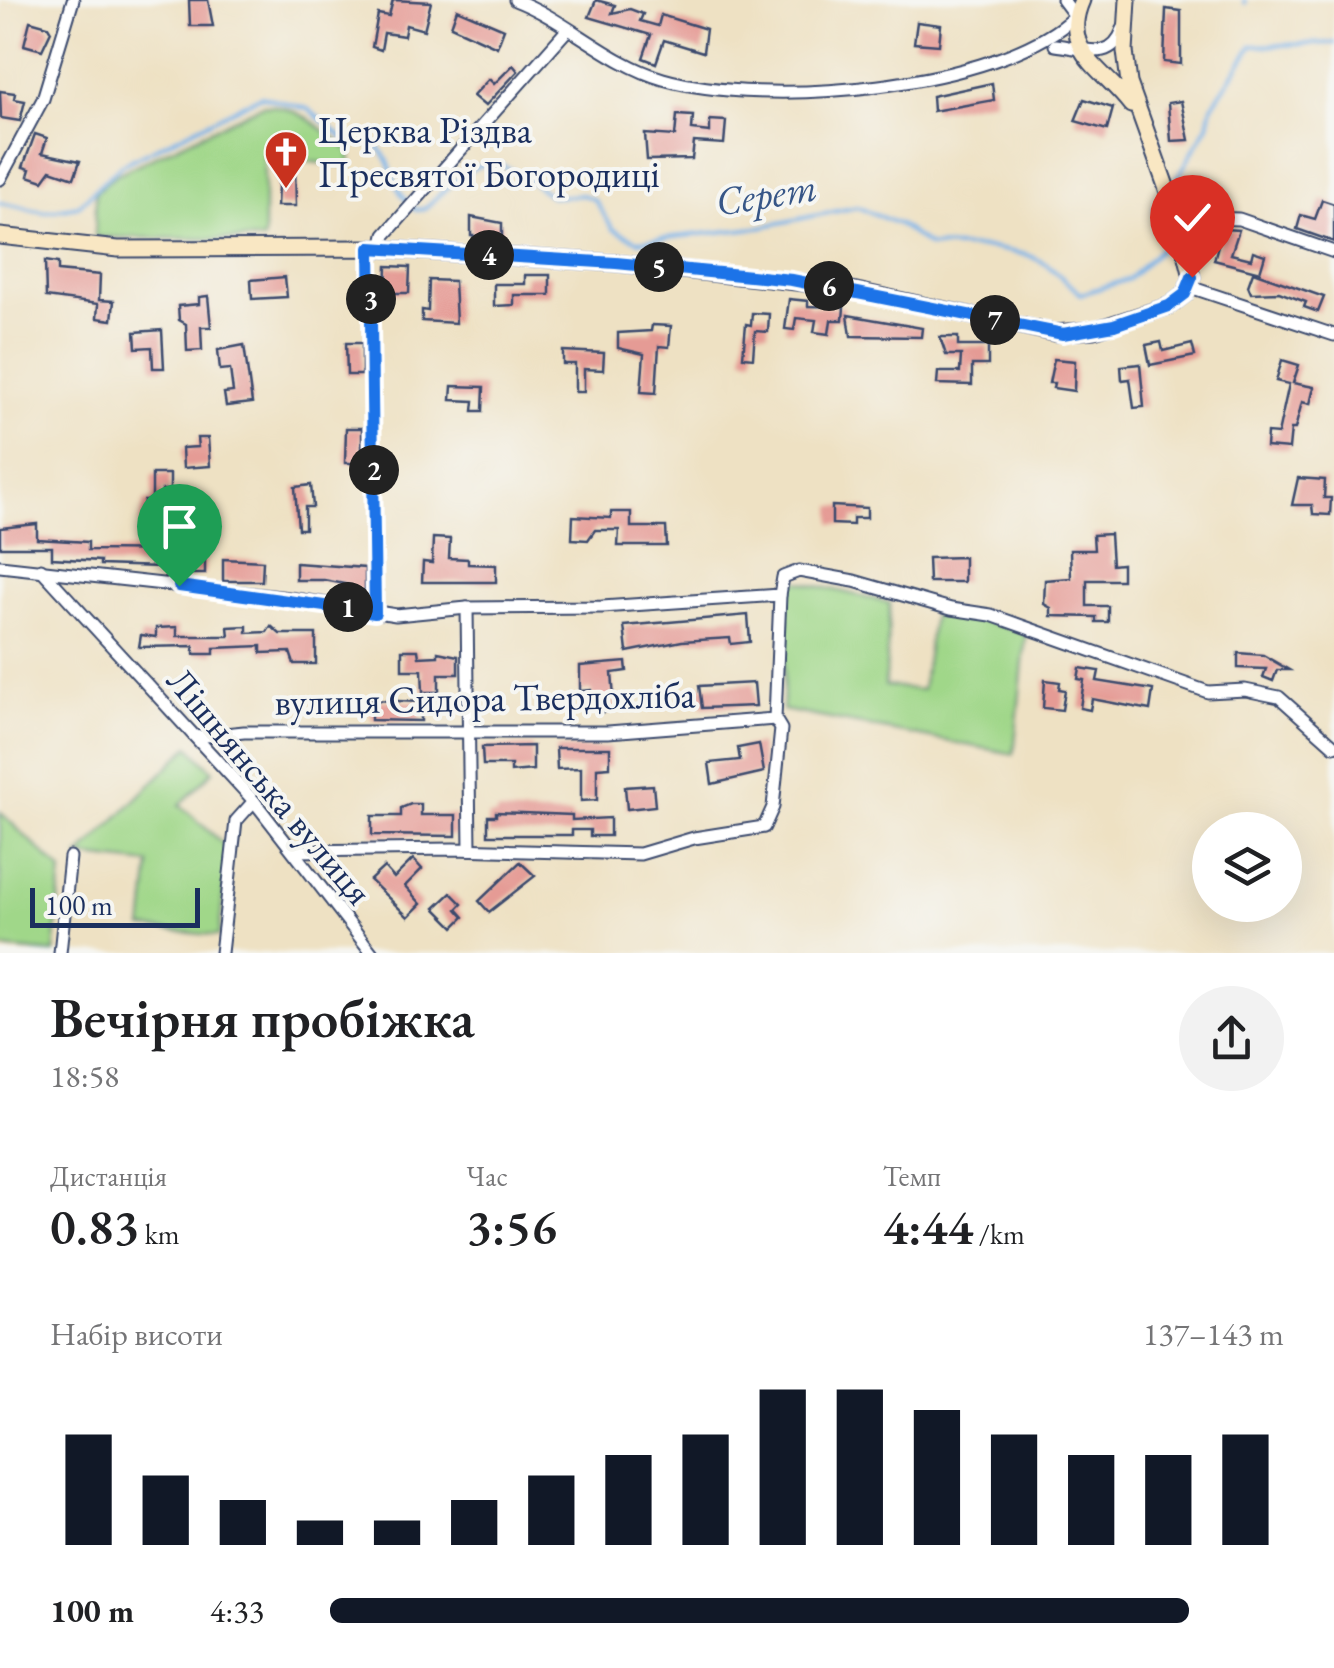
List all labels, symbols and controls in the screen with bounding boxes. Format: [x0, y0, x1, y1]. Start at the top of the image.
place label: Церква Різдва Пресвятої Богородиці [318, 105, 660, 198]
church icon: Церква Різдва Пресвятої Богородиці [263, 129, 309, 190]
water label: Серет [712, 160, 820, 228]
pin [1150, 175, 1235, 278]
icon: check [1165, 190, 1220, 245]
pin: 4 [464, 230, 514, 280]
text: 4 [482, 237, 496, 273]
pin: 5 [634, 242, 684, 292]
text: 5 [652, 249, 666, 285]
pin: 6 [804, 261, 854, 311]
text: 6 [822, 268, 836, 304]
pin: 3 [346, 274, 396, 324]
text: 3 [364, 281, 378, 317]
pin: 7 [970, 295, 1020, 345]
text: 7 [988, 302, 1002, 338]
pin: 2 [349, 445, 399, 495]
text: 2 [367, 452, 381, 488]
pin [137, 484, 222, 587]
icon: arrive [152, 499, 207, 554]
pin: 1 [323, 582, 373, 632]
text: 1 [341, 589, 355, 625]
street label: Лішнянська вулиця [157, 657, 384, 915]
street label: вулиця Сидора Твердохліба [274, 669, 697, 726]
map controls [1192, 812, 1302, 922]
button: layers [1192, 812, 1302, 922]
scale bar [30, 883, 200, 928]
text: 100 m [45, 887, 113, 923]
text: Вечірня пробіжка [50, 982, 475, 1053]
button: share [1179, 986, 1284, 1091]
text: 18:58 [50, 1055, 119, 1097]
text: Дистанція [50, 1158, 167, 1194]
text: Час [466, 1158, 508, 1194]
text: Темп [883, 1158, 941, 1194]
text: 0.83 [50, 1194, 139, 1259]
text: 3:56 [466, 1194, 557, 1259]
text: 4:44 [883, 1194, 973, 1259]
text: km [139, 1216, 180, 1252]
text: /km [973, 1216, 1025, 1252]
text: Набір висоти [50, 1313, 223, 1355]
text: 137–143 m [1143, 1313, 1284, 1355]
text: 100 m [50, 1590, 134, 1632]
text: 4:33 [210, 1590, 264, 1632]

